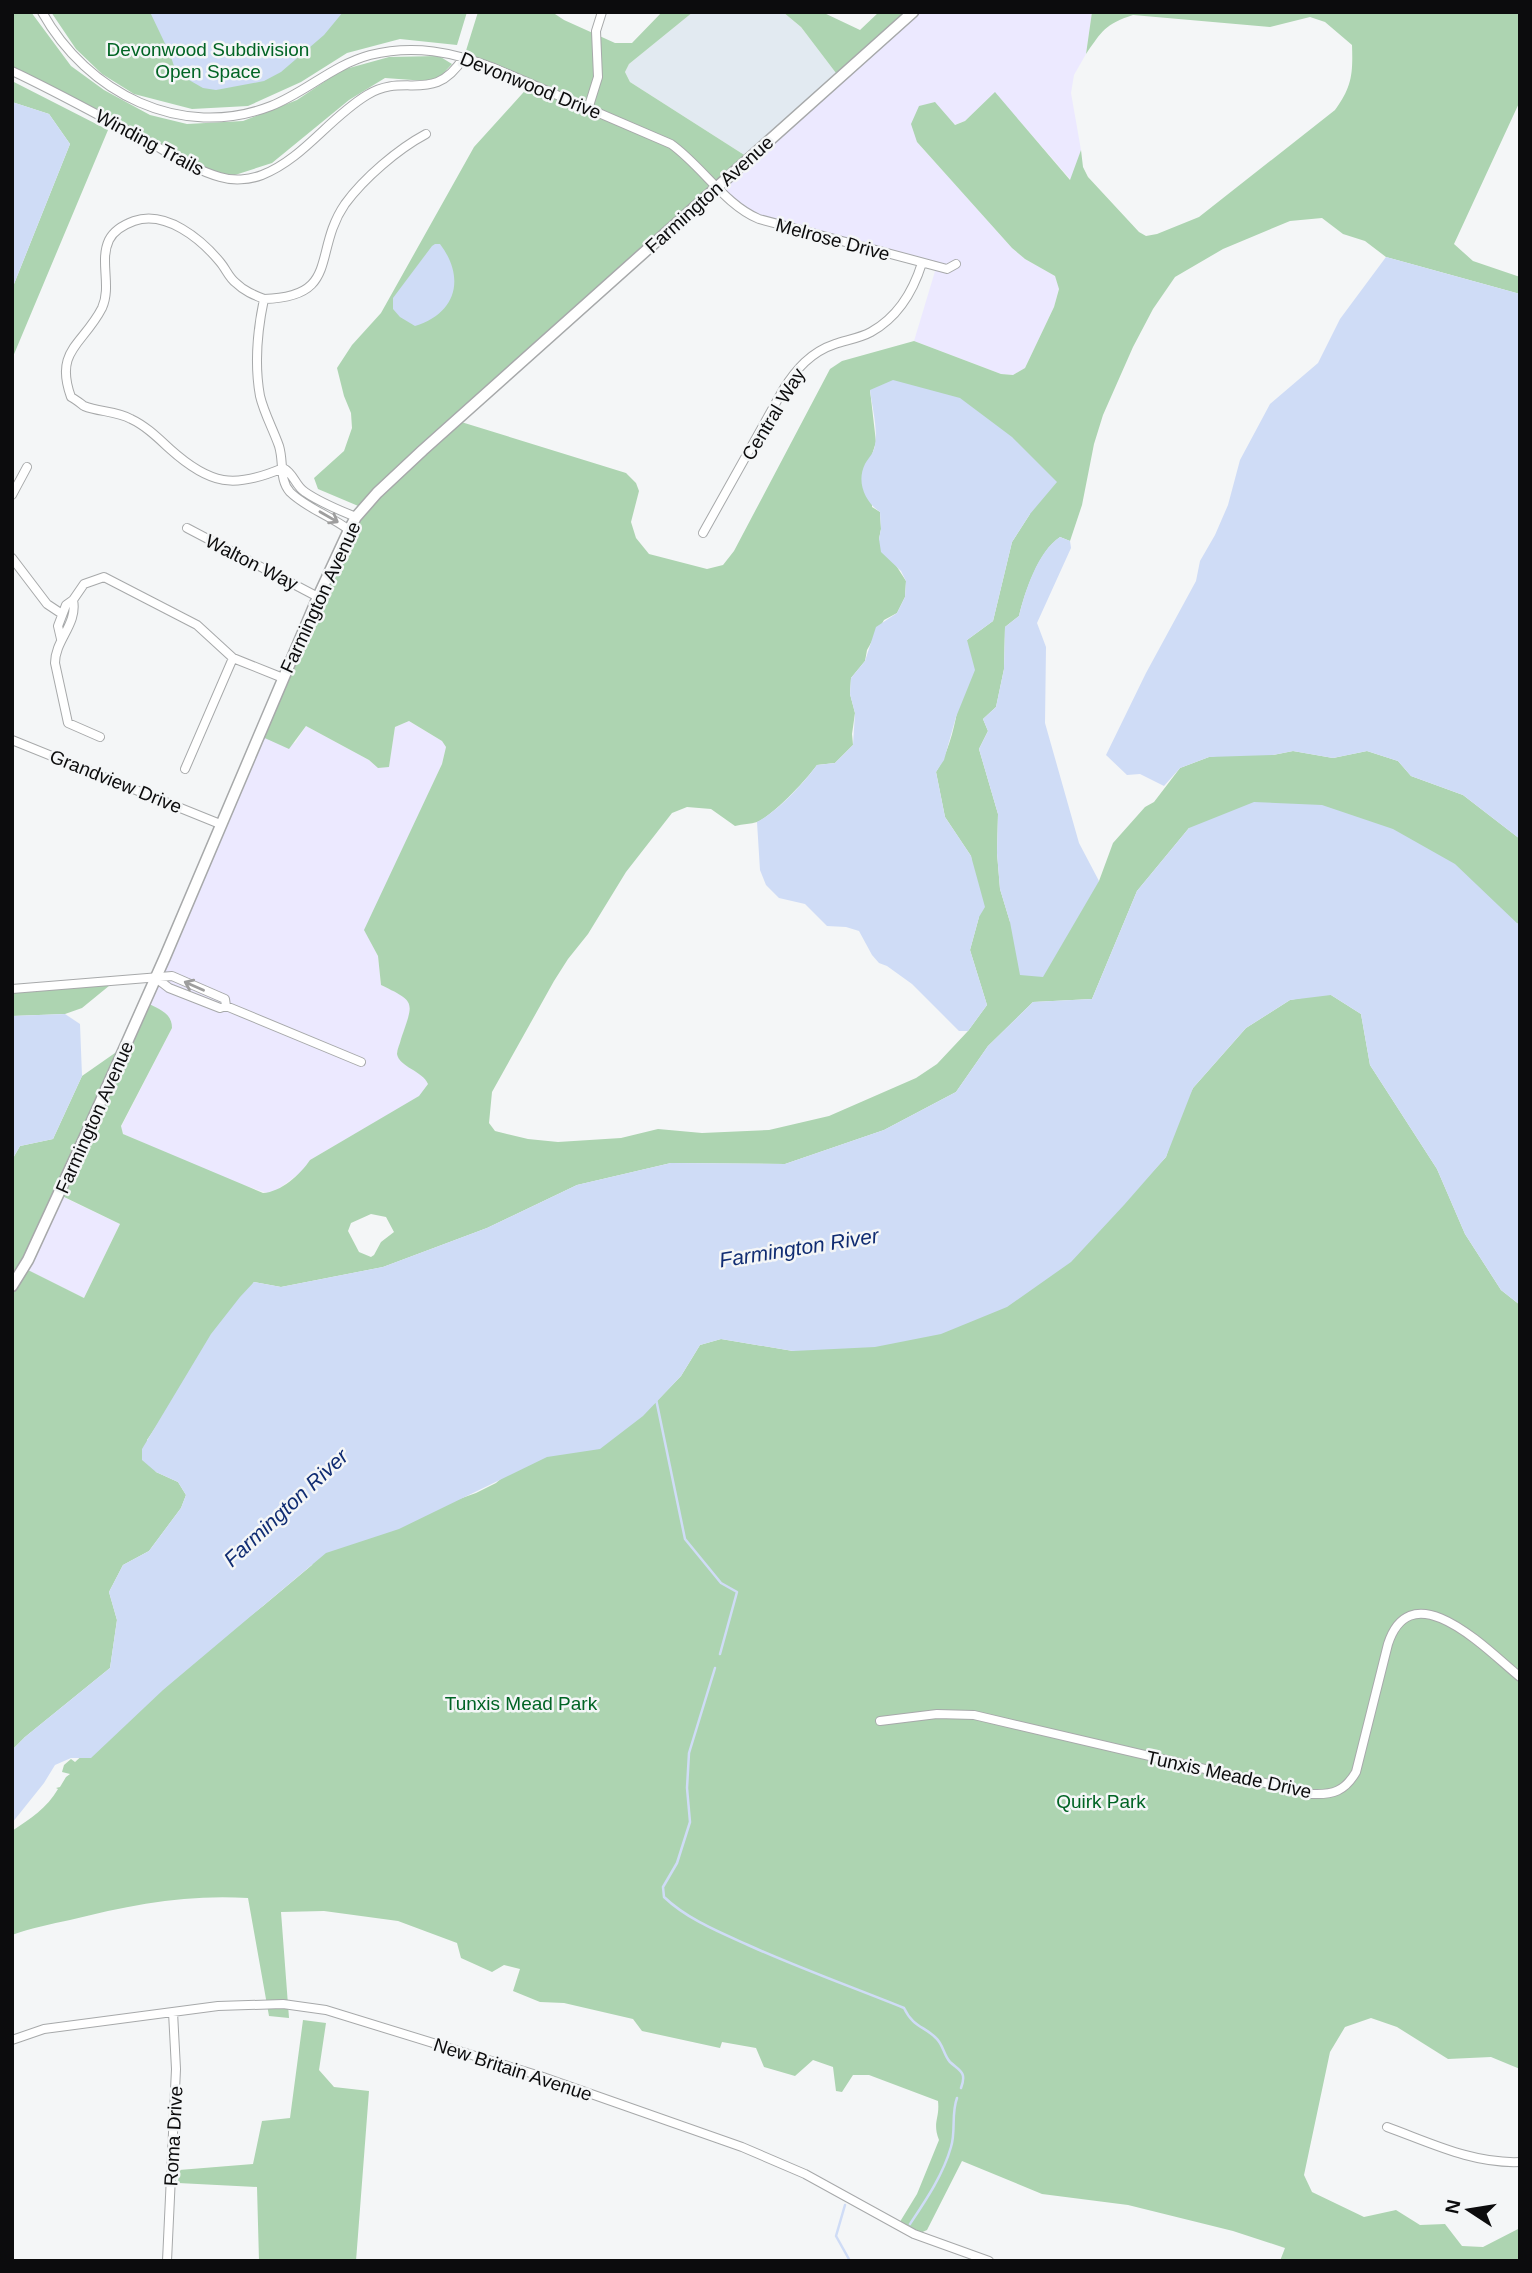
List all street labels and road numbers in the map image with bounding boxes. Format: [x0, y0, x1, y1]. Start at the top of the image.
street label: Devonwood Drive [457, 48, 604, 123]
street label: Winding Trails [92, 105, 207, 180]
street label: Farmington Avenue [641, 132, 777, 257]
street label: Melrose Drive [774, 214, 892, 265]
street label: Central Way [738, 364, 809, 464]
street label: Farmington Avenue [276, 518, 365, 676]
street label: Walton Way [202, 530, 302, 595]
street label: Grandview Drive [47, 745, 185, 818]
street label: Farmington Avenue [51, 1038, 137, 1197]
street label: Tunxis Meade Drive [1144, 1747, 1313, 1802]
street label: New Britain Avenue [431, 2034, 595, 2105]
street label: Roma Drive [160, 2085, 187, 2187]

